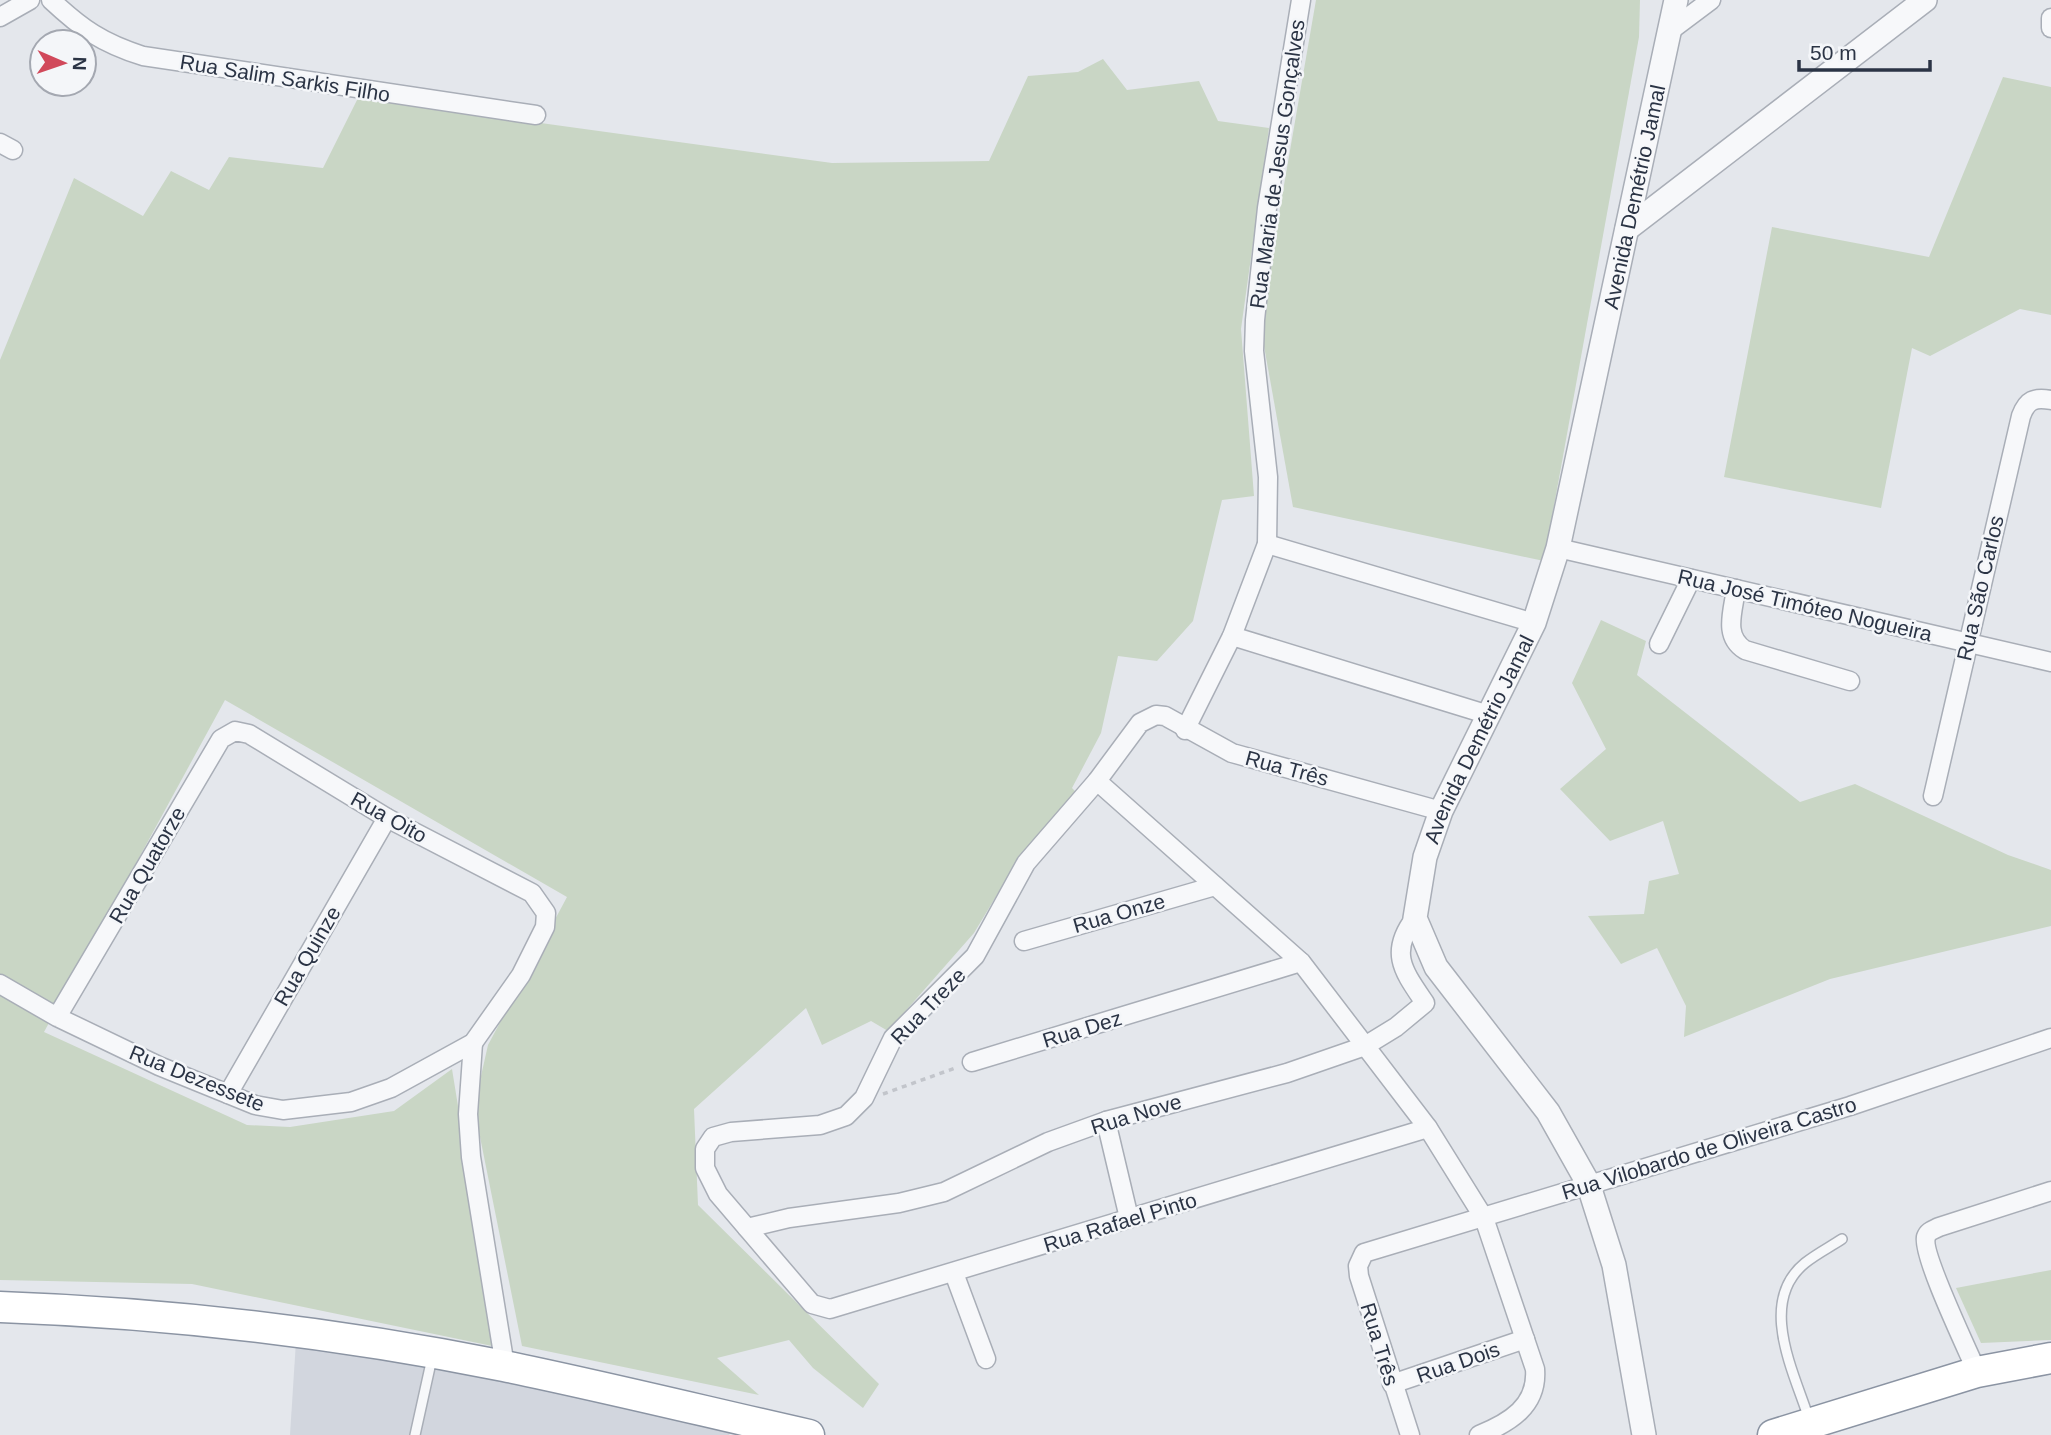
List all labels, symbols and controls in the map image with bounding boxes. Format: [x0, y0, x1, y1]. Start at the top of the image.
street label: Rua Maria de Jesus Gonçalves [1245, 18, 1309, 310]
north arrow [28, 28, 98, 98]
scale bar [1799, 28, 1930, 72]
text: 50 m [1810, 41, 1857, 64]
street label: Rua Salim Sarkis Filho [178, 50, 392, 106]
text: N [69, 56, 90, 71]
street label: Avenida Demétrio Jamal [1598, 83, 1669, 311]
street label: Rua São Carlos [1952, 513, 2008, 663]
street label: Rua José Timóteo Nogueira [1676, 565, 1935, 646]
street label: Avenida Demétrio Jamal [1419, 631, 1538, 846]
street label: Rua Três [1243, 746, 1331, 790]
street label: Rua Oito [347, 787, 431, 847]
street label: Rua Quatorze [104, 803, 190, 927]
street label: Rua Onze [1070, 889, 1168, 937]
street label: Rua Quinze [269, 902, 345, 1010]
street label: Rua Treze [886, 963, 970, 1049]
street label: Rua Dez [1040, 1006, 1124, 1052]
street label: Rua Dezessete [126, 1040, 268, 1116]
street label: Rua Nove [1088, 1089, 1184, 1139]
street label: Rua Vilobardo de Oliveira Castro [1559, 1092, 1859, 1204]
street label: Rua Rafael Pinto [1041, 1188, 1199, 1256]
street label: Rua Três [1357, 1300, 1403, 1388]
street label: Rua Dois [1413, 1337, 1503, 1387]

